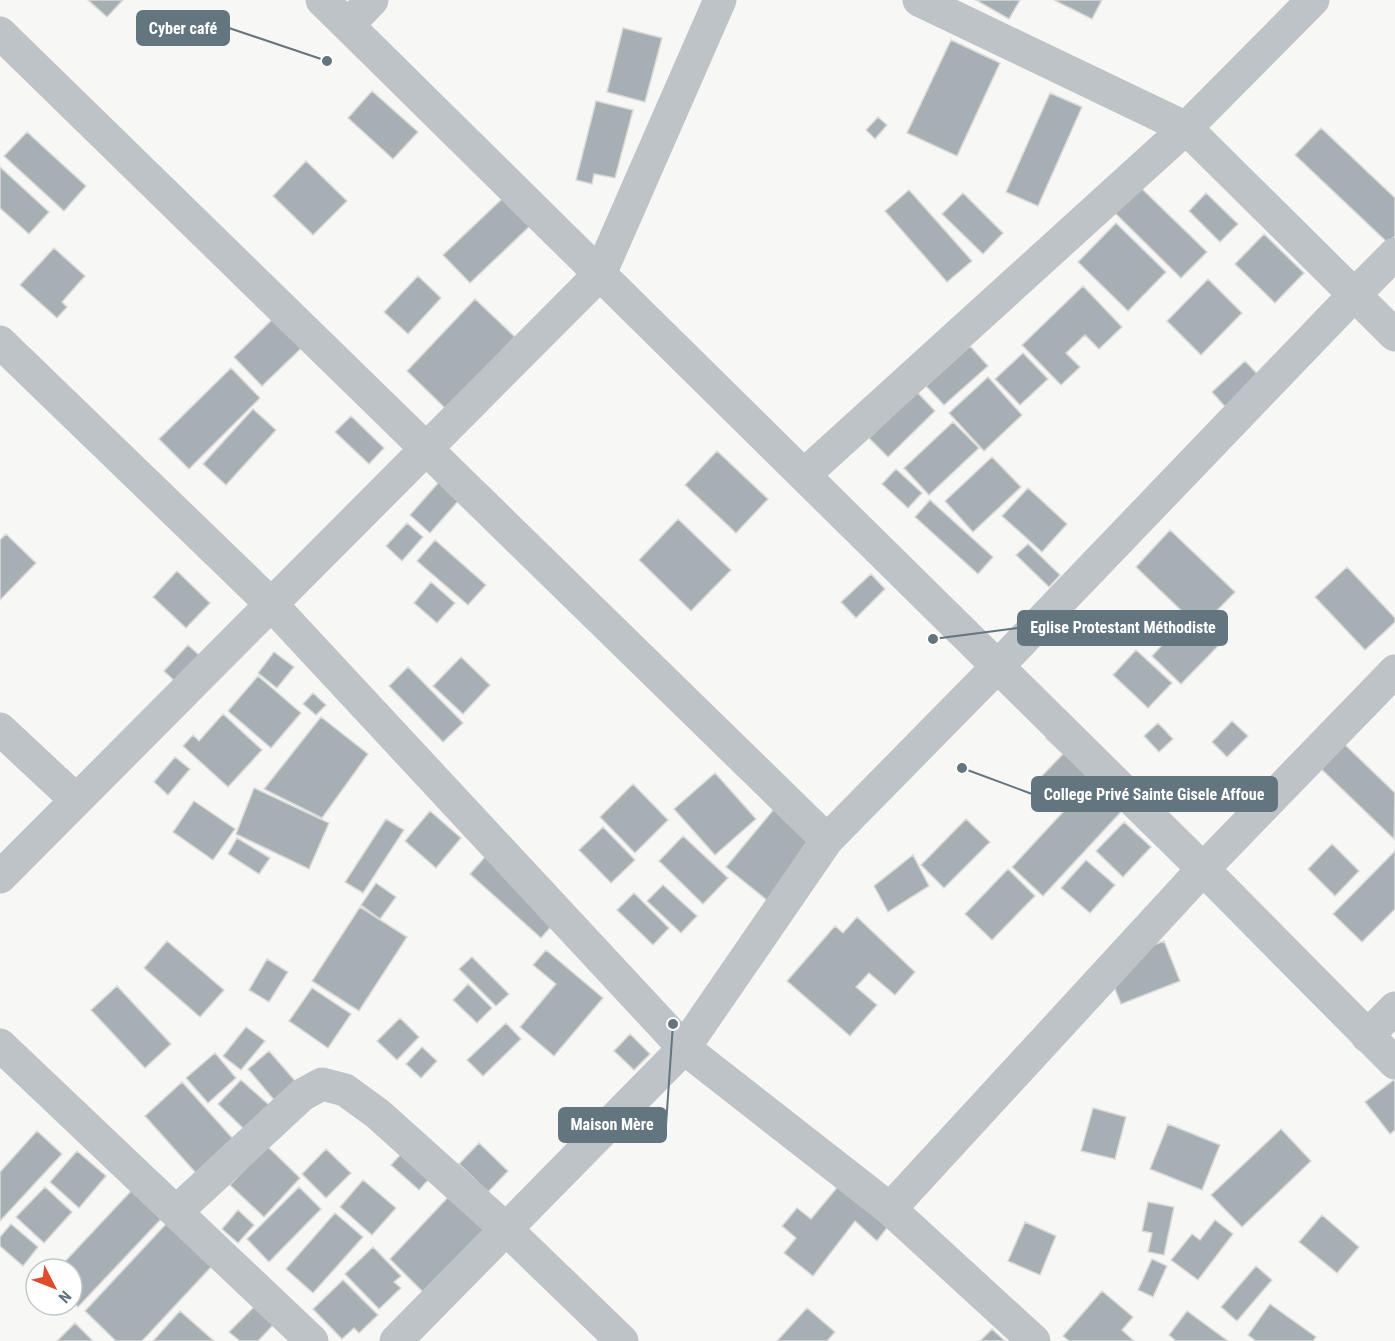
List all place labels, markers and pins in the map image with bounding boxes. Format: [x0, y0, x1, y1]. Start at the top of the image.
callout: Cyber café [137, 11, 229, 45]
callout: Eglise Protestant Méthodiste [1018, 611, 1227, 645]
callout: College Privé Sainte Gisele Affoue [1032, 777, 1277, 811]
callout: Maison Mère [559, 1108, 666, 1142]

